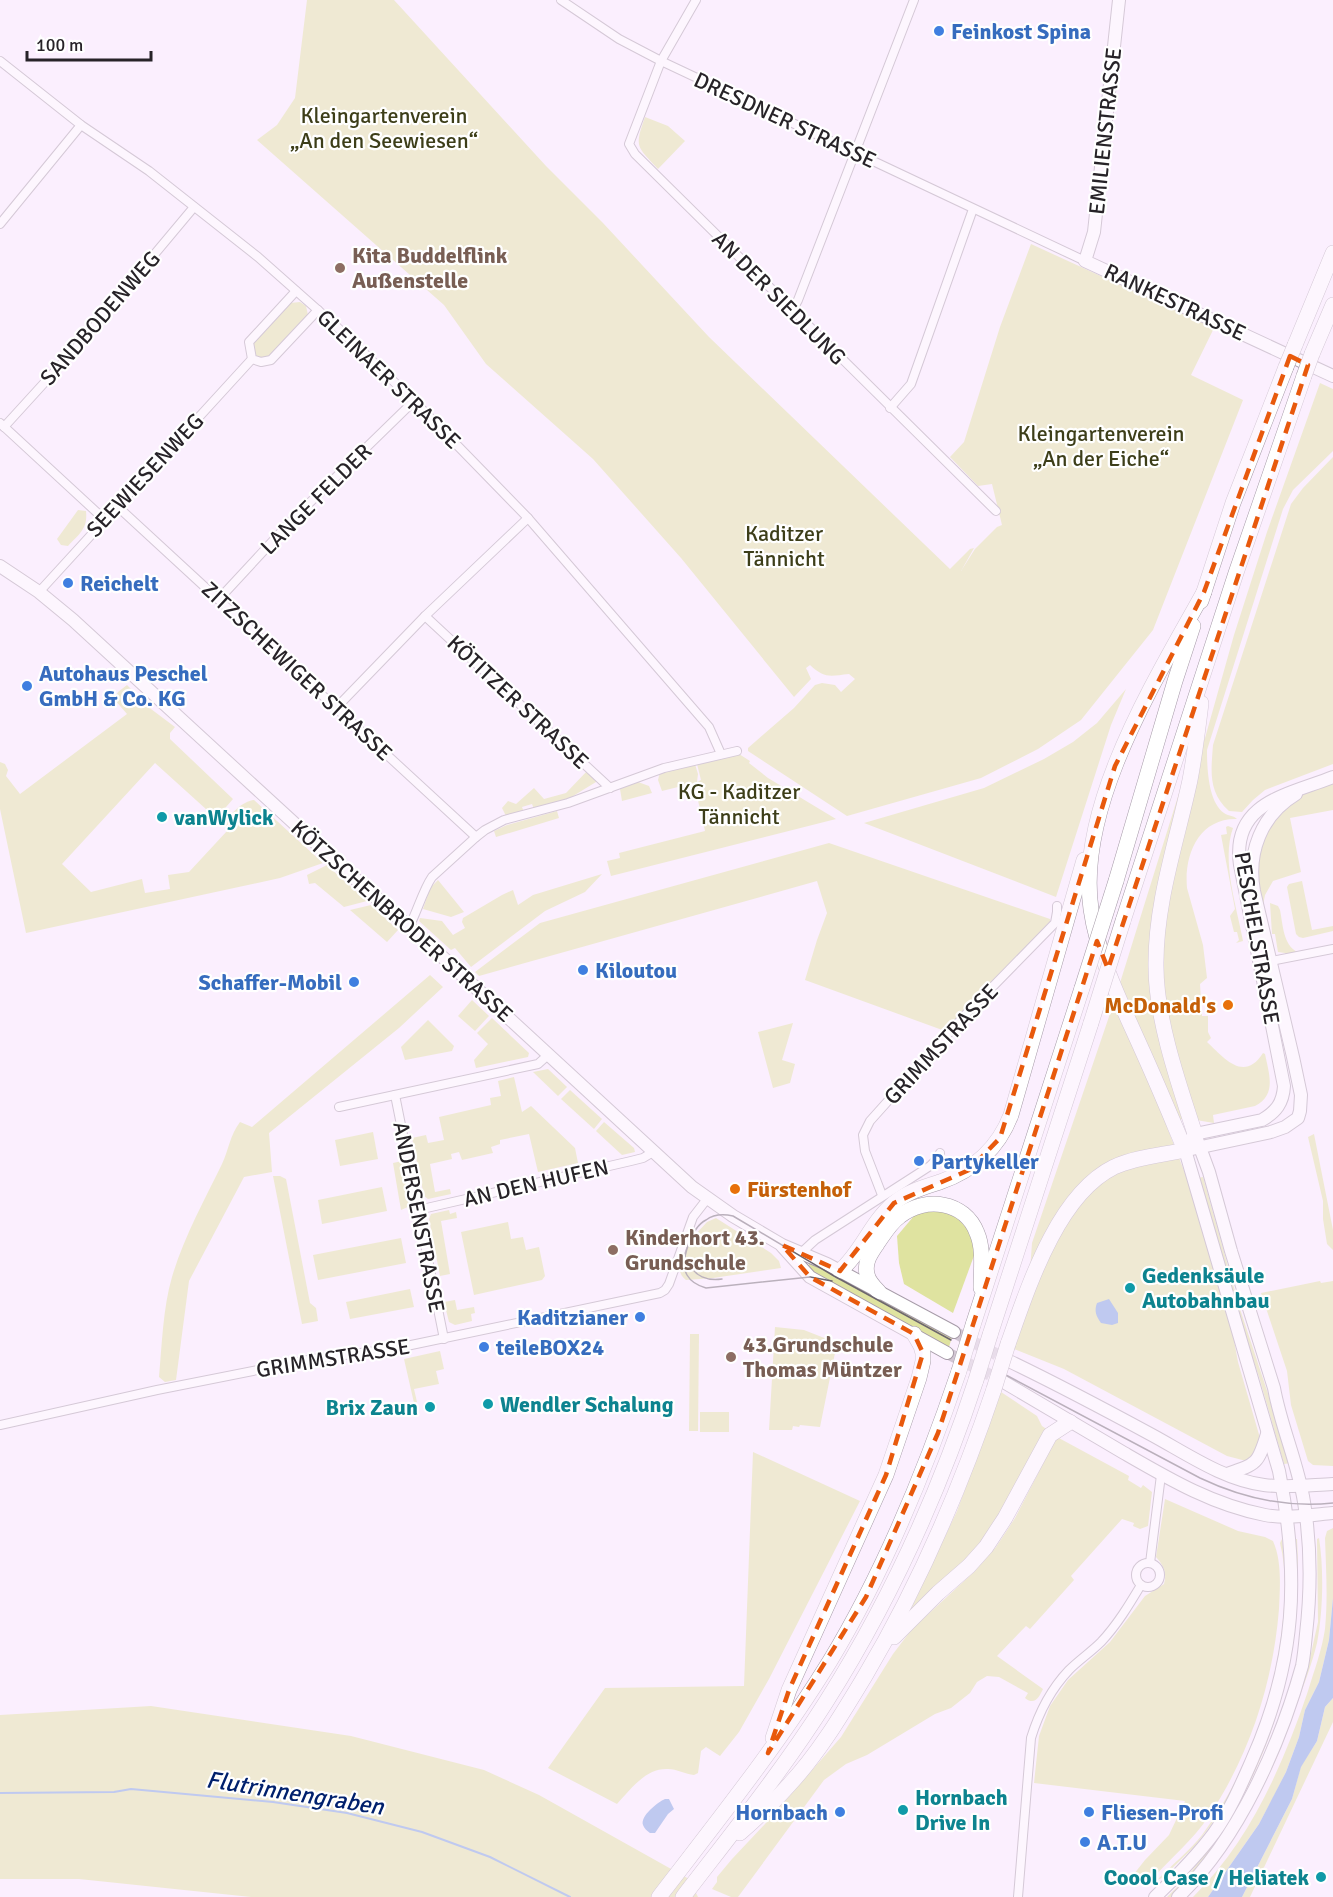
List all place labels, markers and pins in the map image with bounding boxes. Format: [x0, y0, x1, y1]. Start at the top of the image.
place label: Feinkost Spina [951, 18, 1091, 45]
marker: Feinkost Spina [932, 24, 946, 38]
place label: Kita Buddelflink Außenstelle [352, 242, 508, 294]
marker: Kita Buddelflink Außenstelle [333, 261, 347, 275]
place label: Reichelt [80, 570, 159, 597]
marker: Reichelt [61, 576, 75, 590]
place label: Autohaus Peschel GmbH & Co. KG [39, 660, 208, 712]
marker: Autohaus Peschel GmbH & Co. KG [20, 679, 34, 693]
place label: vanWylick [173, 804, 274, 831]
marker: vanWylick [155, 810, 169, 824]
place label: Kiloutou [595, 957, 677, 984]
marker: Kiloutou [576, 963, 590, 977]
place label: Schaffer-Mobil [199, 969, 342, 996]
marker: Schaffer-Mobil [347, 975, 361, 989]
place label: McDonald's [1104, 992, 1216, 1019]
marker: McDonald's [1221, 998, 1235, 1012]
place label: Partykeller [931, 1148, 1039, 1175]
marker: Partykeller [912, 1154, 926, 1168]
place label: Fürstenhof [747, 1176, 852, 1203]
marker: Fürstenhof [728, 1182, 742, 1196]
place label: Kinderhort 43. Grundschule [625, 1224, 765, 1276]
marker: Kinderhort 43. Grundschule [606, 1243, 620, 1257]
place label: Gedenksäule Autobahnbau [1142, 1262, 1270, 1314]
marker: Gedenksäule Autobahnbau [1123, 1281, 1137, 1295]
place label: Kaditzianer [517, 1304, 628, 1331]
marker: Kaditzianer [633, 1310, 647, 1324]
place label: 43.Grundschule Thomas Müntzer [743, 1331, 902, 1383]
place label: teileBOX24 [495, 1334, 604, 1361]
marker: teileBOX24 [477, 1340, 491, 1354]
marker: 43.Grundschule Thomas Müntzer [724, 1350, 738, 1364]
place label: Wendler Schalung [500, 1391, 674, 1418]
place label: Brix Zaun [326, 1394, 418, 1421]
marker: Wendler Schalung [481, 1397, 495, 1411]
marker: Brix Zaun [423, 1400, 437, 1414]
place label: Hornbach Drive In [915, 1784, 1008, 1836]
place label: Hornbach [735, 1799, 828, 1826]
place label: Fliesen-Profi [1101, 1799, 1224, 1826]
marker: Hornbach Drive In [896, 1803, 910, 1817]
marker: Hornbach [833, 1805, 847, 1819]
marker: Fliesen-Profi [1082, 1805, 1096, 1819]
place label: A.T.U [1097, 1829, 1147, 1856]
marker: A.T.U [1078, 1835, 1092, 1849]
place label: Coool Case / Heliatek [1104, 1864, 1309, 1891]
marker: Coool Case / Heliatek [1314, 1870, 1328, 1884]

